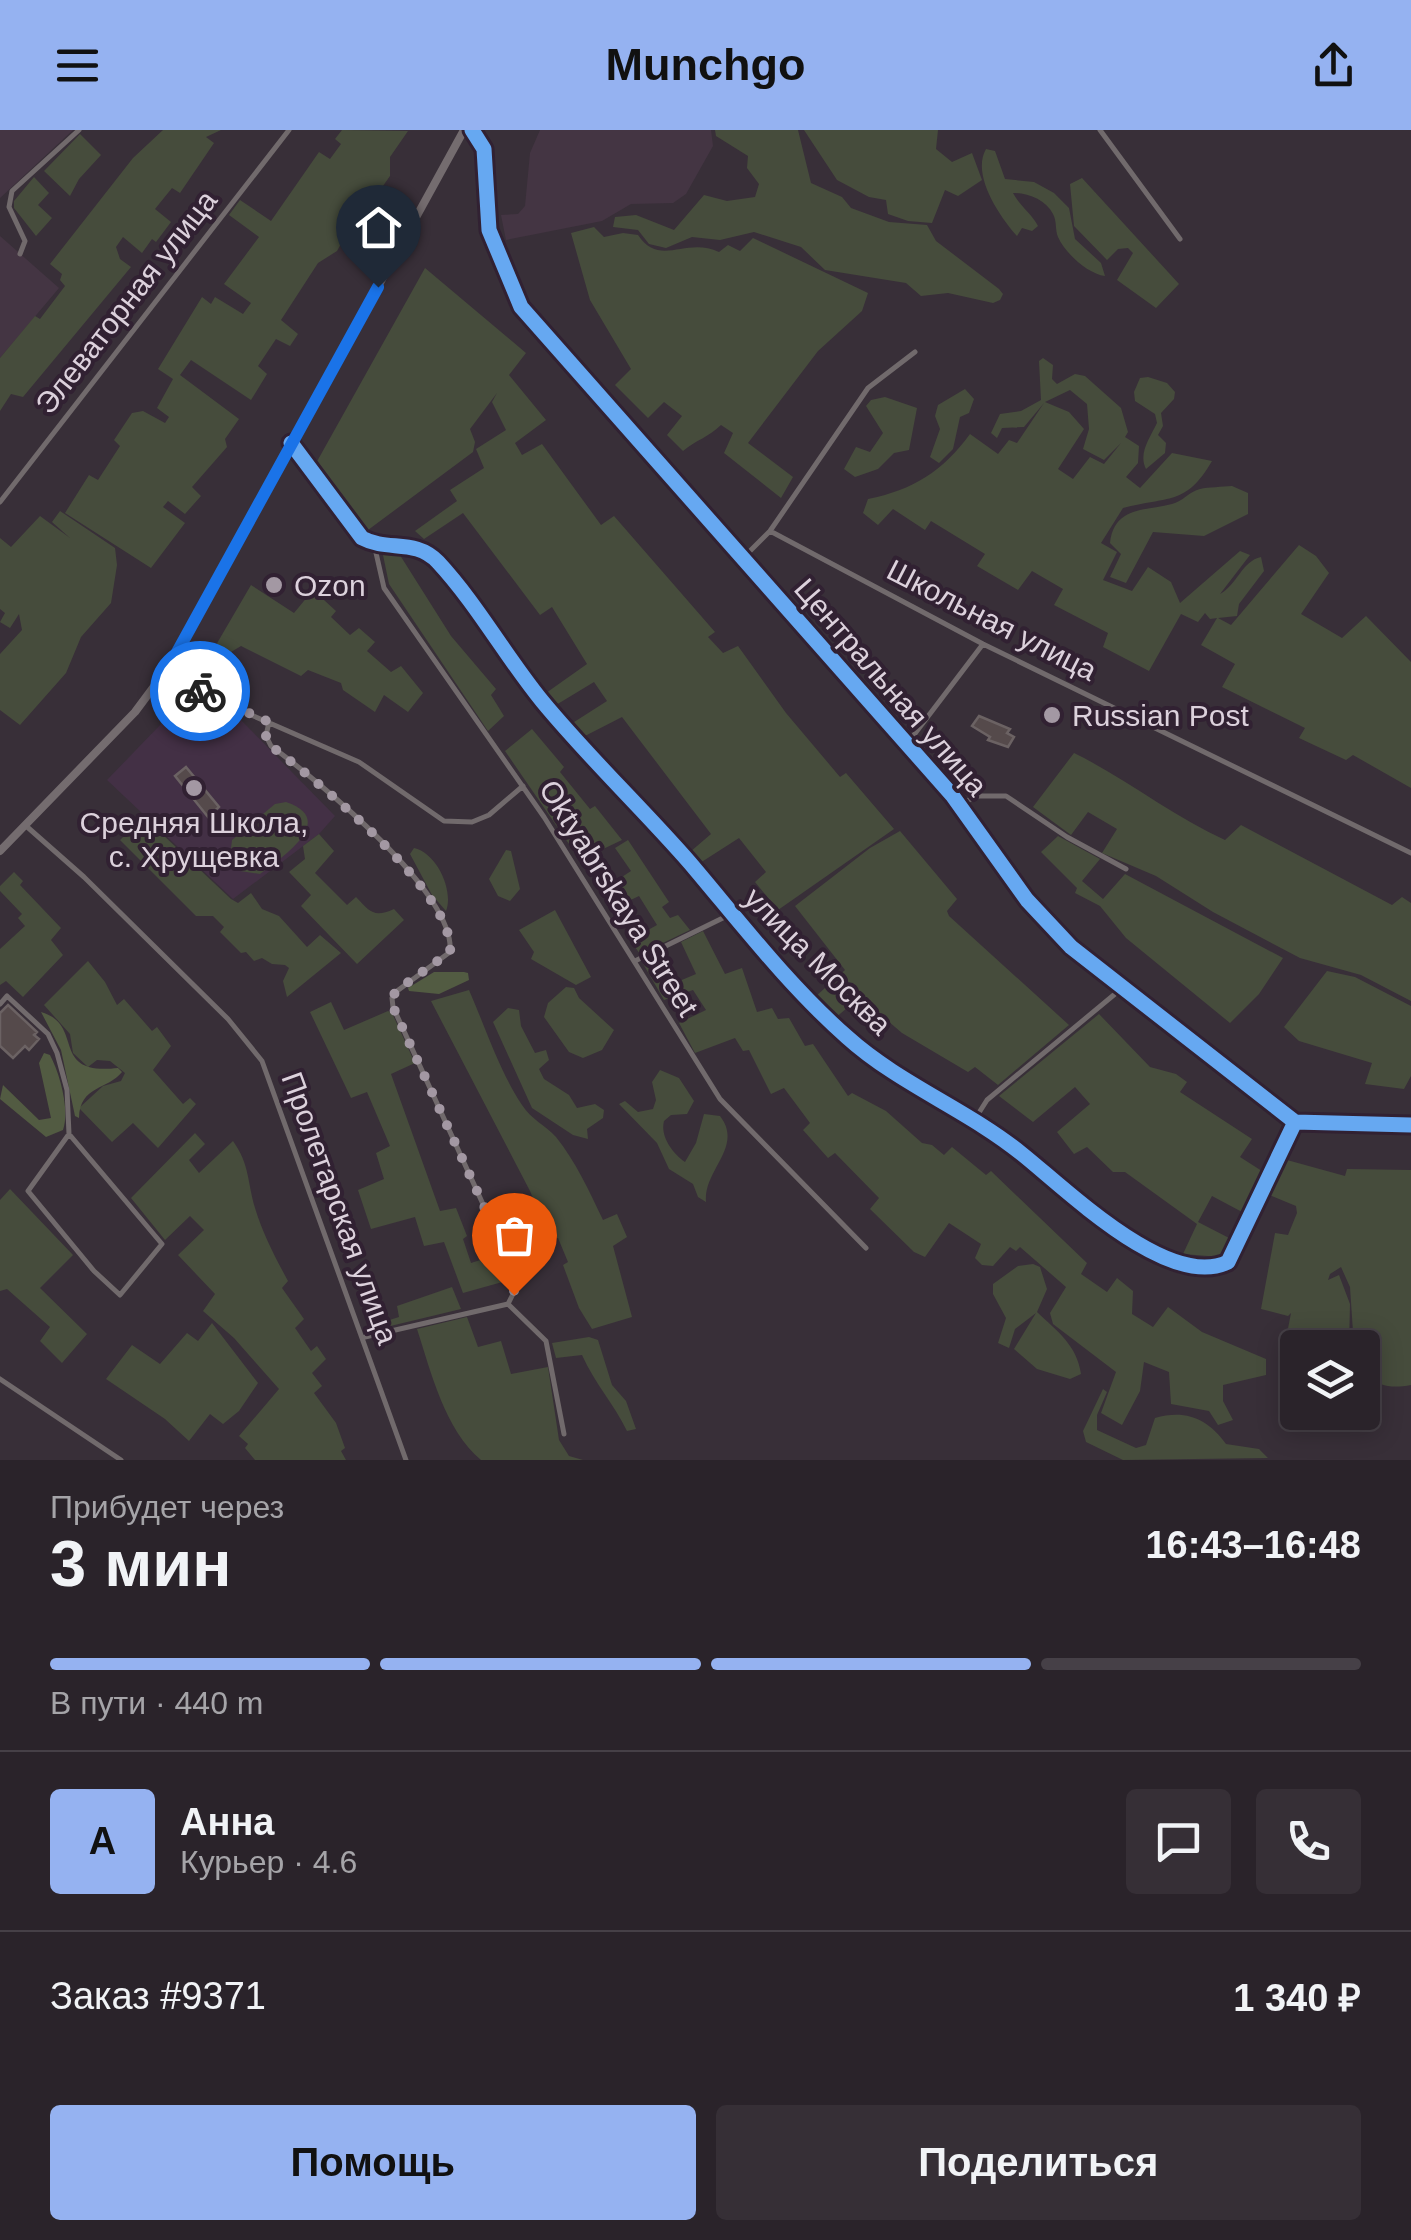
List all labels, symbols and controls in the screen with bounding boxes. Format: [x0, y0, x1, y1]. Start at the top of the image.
icon: menu [50, 38, 105, 93]
icon: share [1306, 38, 1361, 93]
text: Munchgo [606, 39, 805, 90]
street label: Элеваторная улица [29, 184, 223, 420]
pin [336, 185, 421, 288]
icon: home [351, 200, 406, 255]
street label: Школьная улица [882, 553, 1102, 687]
place label: Ozon [294, 569, 366, 602]
street label: Центральная улица [788, 572, 994, 802]
marker: Ozon [263, 574, 285, 596]
courier [150, 641, 250, 741]
icon: bike [173, 664, 228, 719]
place label: Russian Post [1072, 699, 1249, 732]
marker: Russian Post [1041, 704, 1063, 726]
street label: Oktyabrskaya Street [533, 774, 705, 1023]
marker: Средняя Школа, с. Хрущевка [183, 777, 205, 799]
place label: Средняя Школа, с. Хрущевка [80, 806, 308, 873]
street label: улица Москва [738, 881, 898, 1041]
street label: Пролетарская улица [275, 1068, 405, 1349]
pin [472, 1193, 557, 1296]
icon: bag [487, 1208, 542, 1263]
map controls [1280, 1330, 1380, 1430]
button: layers [1280, 1330, 1380, 1430]
text: Прибудет через [50, 1489, 284, 1525]
text: 16:43–16:48 [1145, 1524, 1361, 1566]
text: 3 мин [50, 1527, 232, 1600]
text: В пути · 440 m [50, 1685, 263, 1721]
button: chat [1126, 1789, 1231, 1894]
button: phone [1256, 1789, 1361, 1894]
text: Анна [180, 1801, 274, 1843]
text: А [89, 1820, 116, 1862]
text: Курьер · 4.6 [180, 1844, 357, 1880]
text: Заказ #9371 [50, 1975, 266, 2017]
text: 1 340 ₽ [1233, 1977, 1361, 2019]
button: Помощь [50, 2105, 696, 2220]
button: Поделиться [716, 2105, 1361, 2220]

